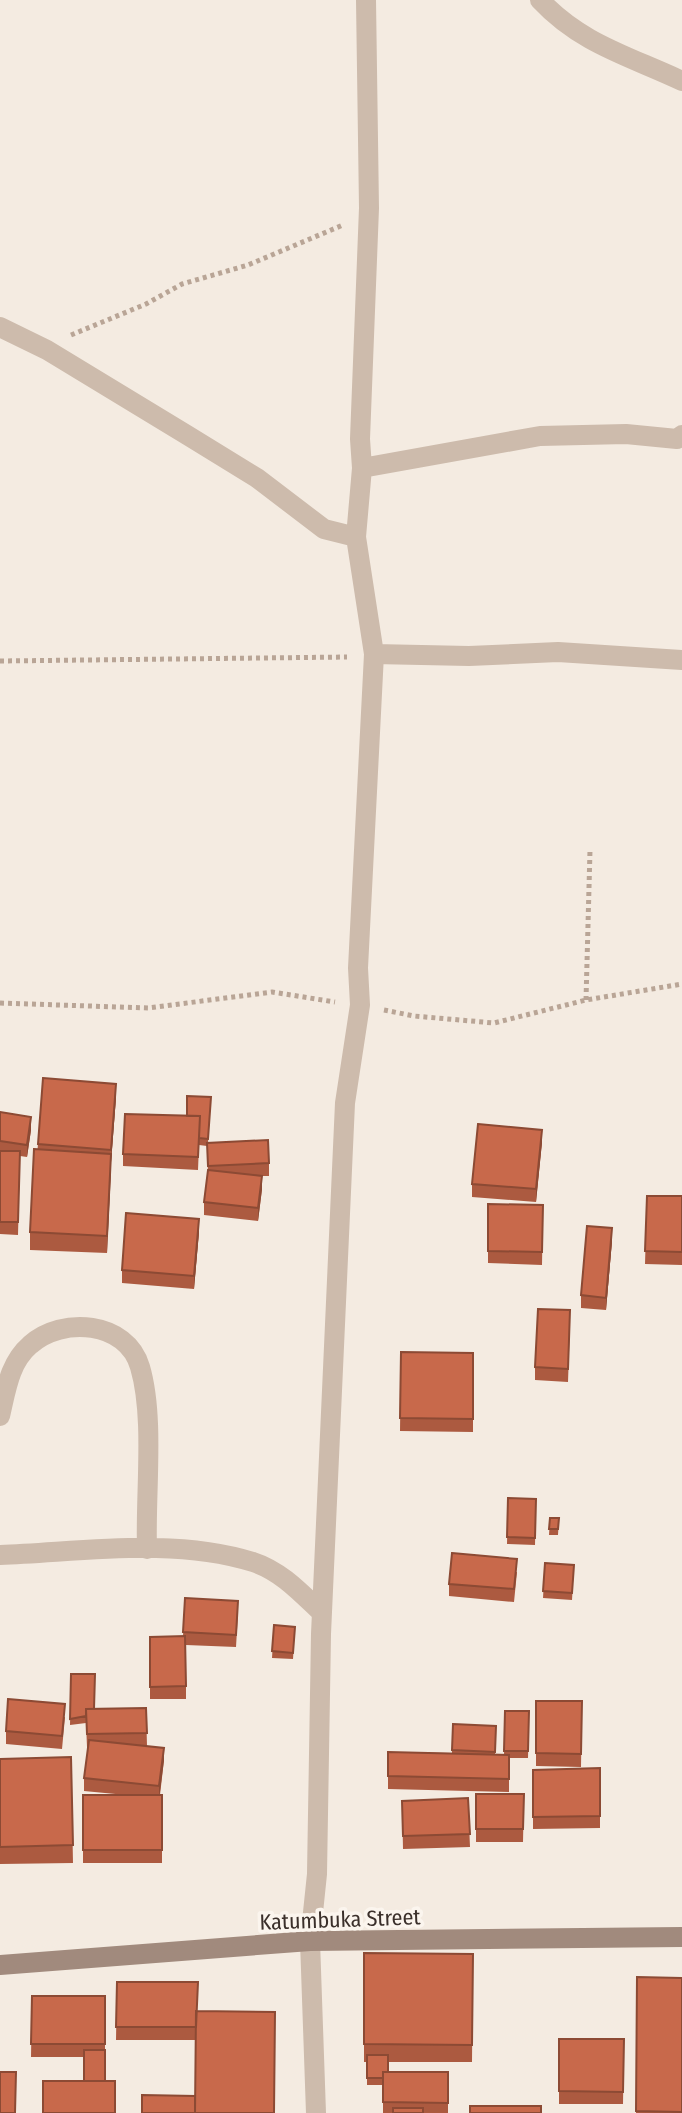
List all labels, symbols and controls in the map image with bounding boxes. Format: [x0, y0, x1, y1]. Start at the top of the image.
street label: Katumbuka Street [259, 1903, 422, 1936]

